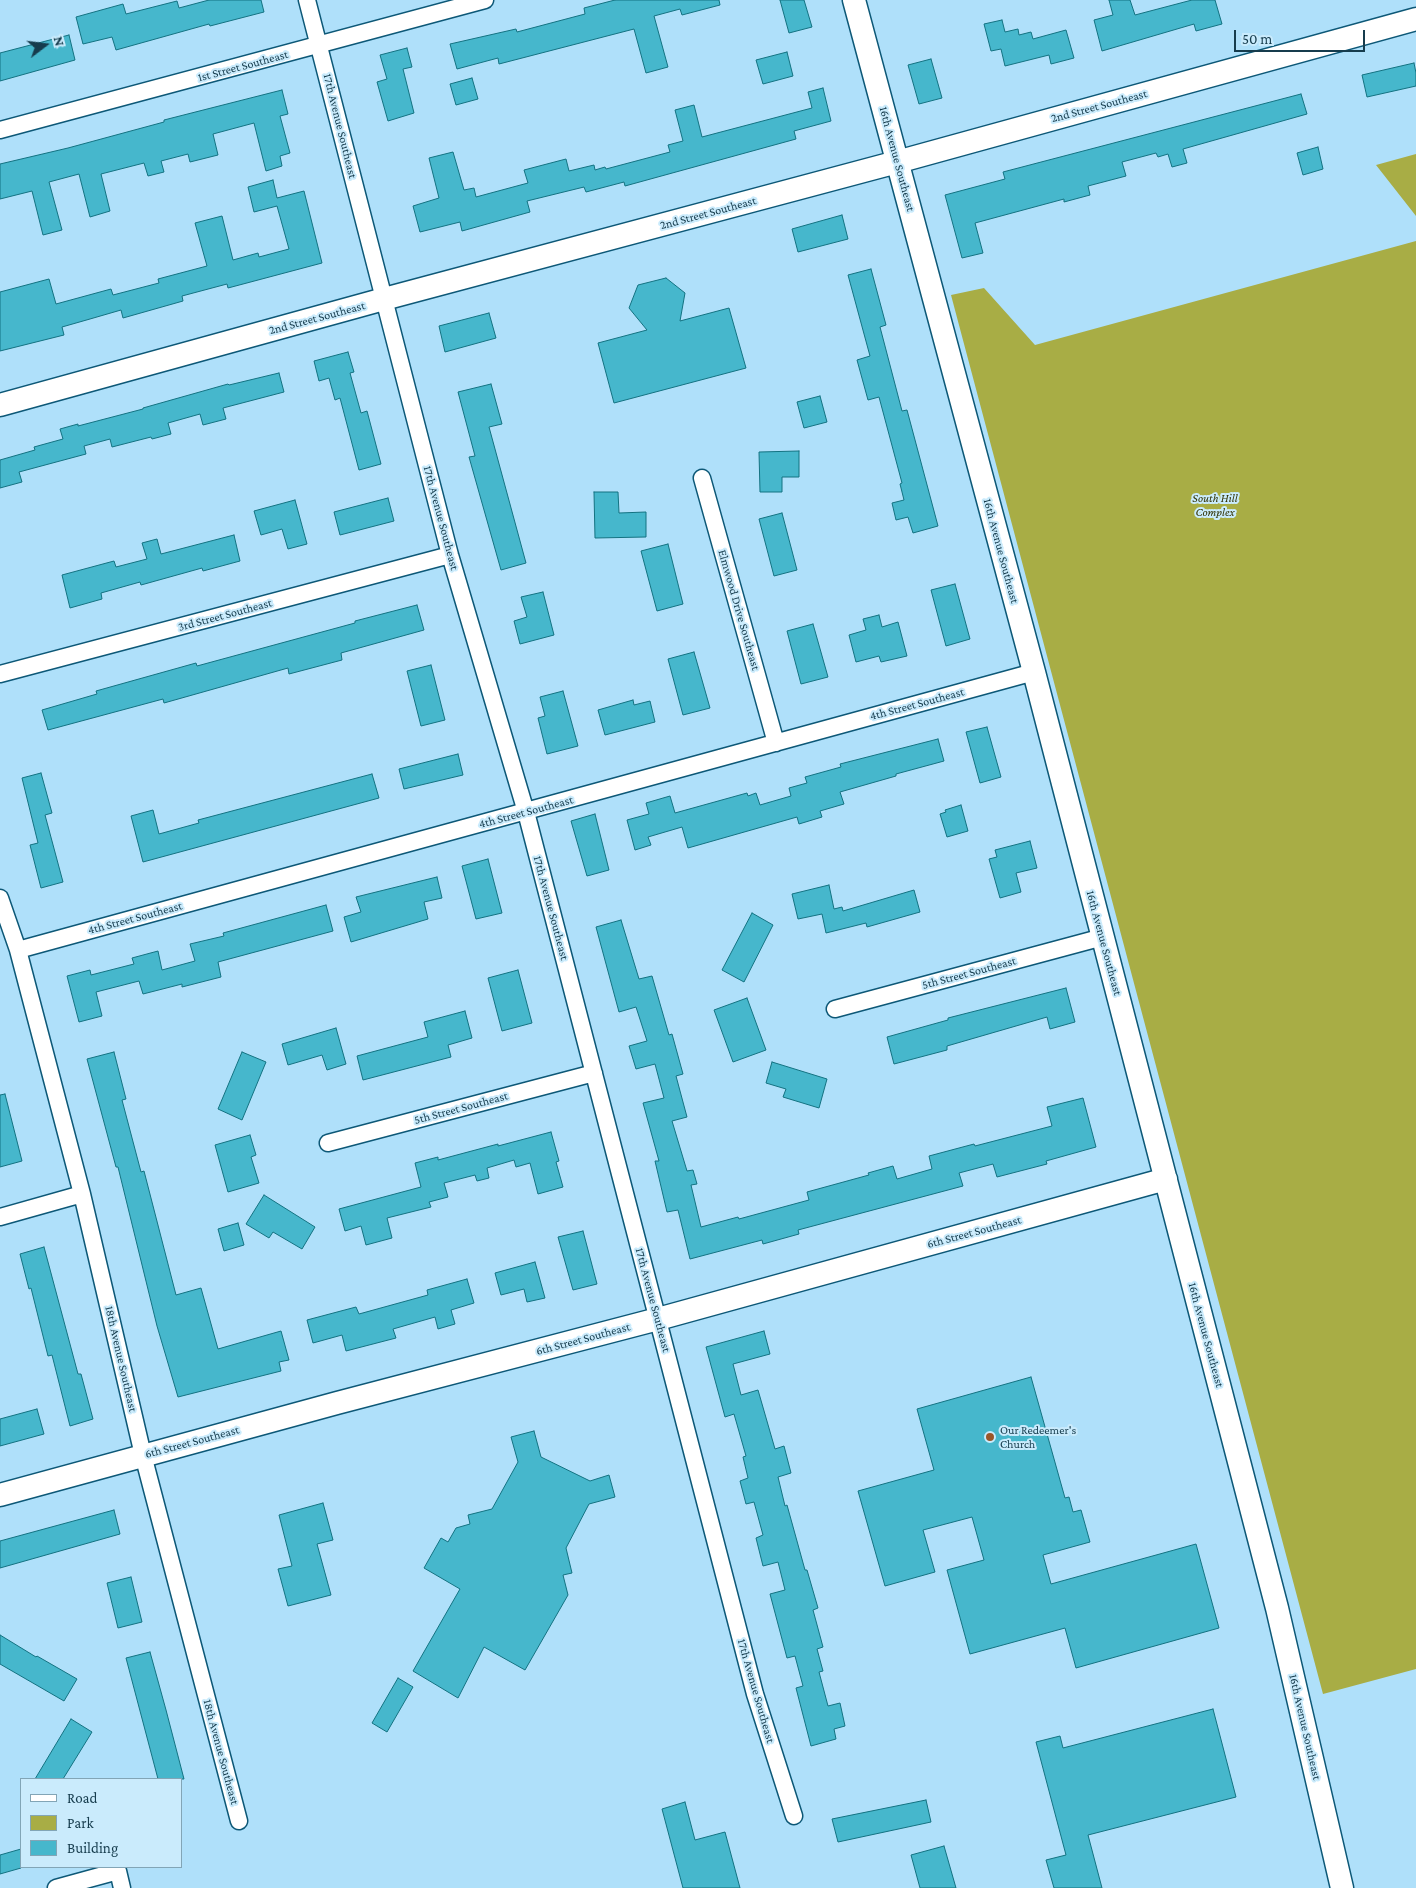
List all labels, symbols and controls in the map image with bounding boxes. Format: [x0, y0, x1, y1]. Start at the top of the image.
north arrow [20, 20, 70, 70]
scale bar [1236, 20, 1367, 52]
text: 50 m [1242, 31, 1272, 47]
text: N [51, 34, 68, 48]
street label: 1st Street Southeast [196, 47, 290, 85]
street label: 17th Avenue Southeast [320, 72, 360, 180]
street label: 2nd Street Southeast [1049, 86, 1149, 126]
street label: 16th Avenue Southeast [876, 105, 918, 213]
street label: 2nd Street Southeast [658, 193, 758, 233]
street label: 2nd Street Southeast [267, 298, 367, 338]
street label: 17th Avenue Southeast [420, 464, 462, 572]
park label: South Hill Complex [1192, 491, 1238, 519]
street label: 16th Avenue Southeast [980, 497, 1022, 605]
street label: Elmwood Drive Southeast [715, 548, 763, 672]
street label: 3rd Street Southeast [177, 596, 273, 634]
street label: 4th Street Southeast [868, 684, 966, 724]
street label: 4th Street Southeast [477, 792, 575, 832]
street label: 17th Avenue Southeast [530, 854, 572, 962]
street label: 16th Avenue Southeast [1083, 889, 1125, 997]
street label: 4th Street Southeast [86, 898, 184, 938]
street label: 5th Street Southeast [921, 954, 1017, 992]
street label: 5th Street Southeast [413, 1089, 509, 1127]
street label: 6th Street Southeast [925, 1213, 1023, 1251]
street label: 17th Avenue Southeast [632, 1246, 674, 1354]
street label: 16th Avenue Southeast [1185, 1281, 1227, 1389]
street label: 18th Avenue Southeast [102, 1305, 140, 1413]
street label: 6th Street Southeast [534, 1320, 632, 1358]
street label: 6th Street Southeast [143, 1423, 241, 1461]
place label: Our Redeemer's Church [1000, 1423, 1076, 1451]
marker: Our Redeemer's Church [984, 1431, 996, 1443]
street label: 17th Avenue Southeast [734, 1637, 778, 1745]
street label: 16th Avenue Southeast [1286, 1673, 1324, 1781]
street label: 18th Avenue Southeast [200, 1698, 242, 1806]
legend [20, 1778, 182, 1868]
text: Road [67, 1790, 97, 1806]
text: Park [67, 1815, 94, 1831]
text: Building [67, 1840, 118, 1856]

